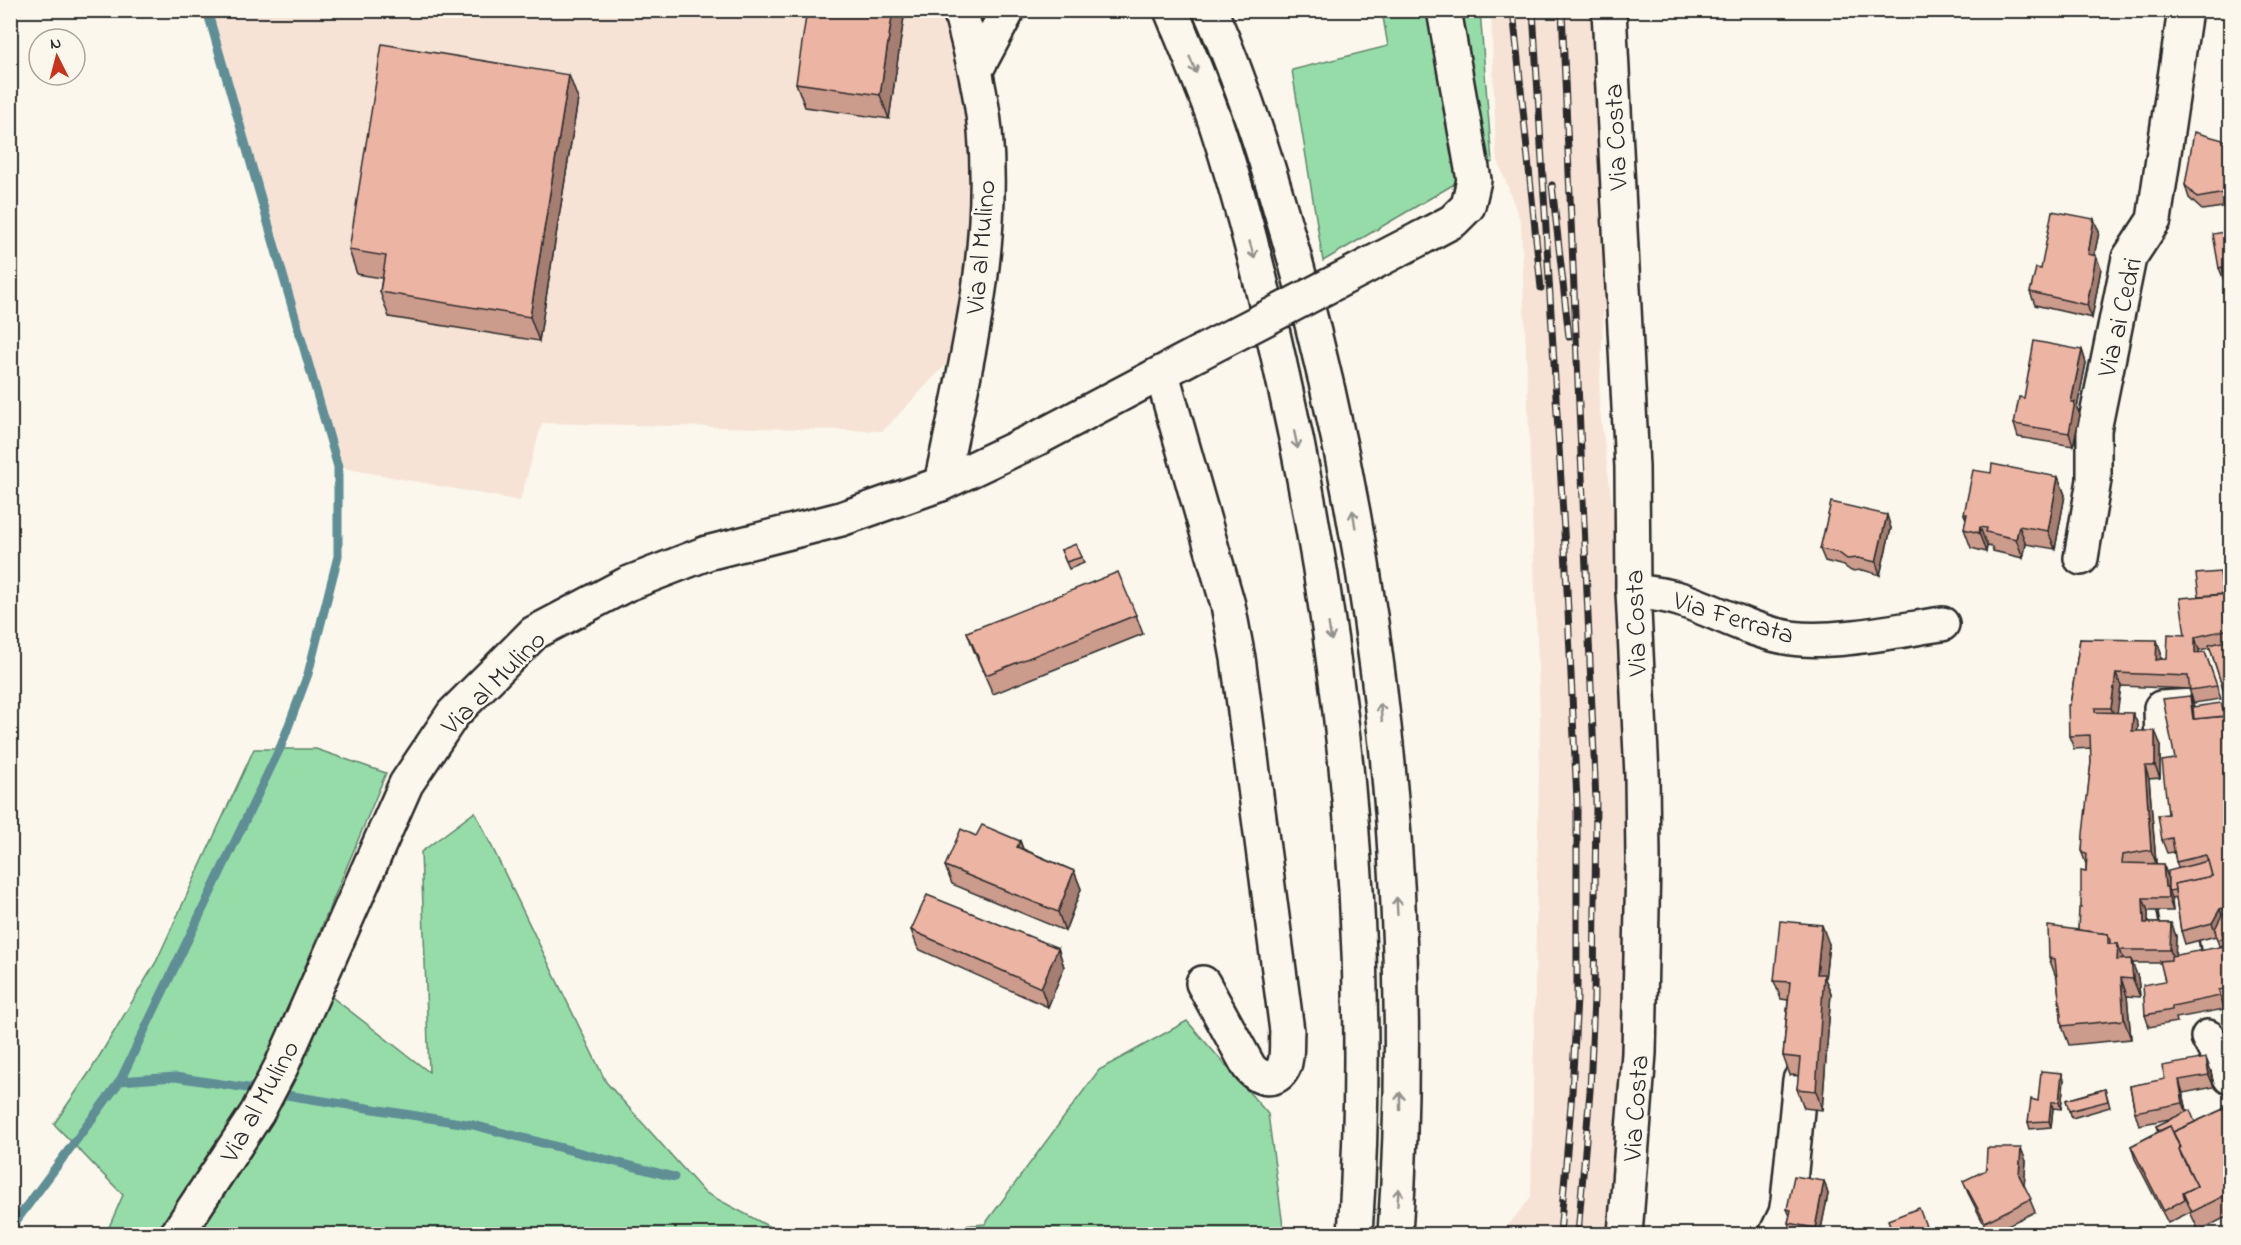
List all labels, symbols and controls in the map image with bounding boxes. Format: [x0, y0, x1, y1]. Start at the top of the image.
north arrow [27, 27, 87, 87]
text: N [49, 32, 62, 57]
one-way arrow [1188, 55, 1199, 73]
street label: Via Costa [1595, 83, 1640, 192]
street label: Via al Mulino [957, 178, 1008, 317]
one-way arrow [1247, 240, 1258, 259]
street label: Via ai Cedri [2089, 254, 2154, 382]
one-way arrow [1291, 430, 1302, 450]
one-way arrow [1348, 510, 1359, 530]
street label: Via Costa [1616, 569, 1659, 678]
street label: Via Ferrata [1667, 582, 1799, 656]
street label: Via al Mulino [433, 622, 556, 746]
one-way arrow [1324, 622, 1335, 642]
one-way arrow [1375, 703, 1386, 723]
one-way arrow [1392, 897, 1403, 917]
street label: Via al Mulino [211, 1034, 311, 1171]
street label: Via Costa [1614, 1054, 1661, 1164]
one-way arrow [1394, 1092, 1406, 1112]
one-way arrow [1392, 1188, 1403, 1208]

